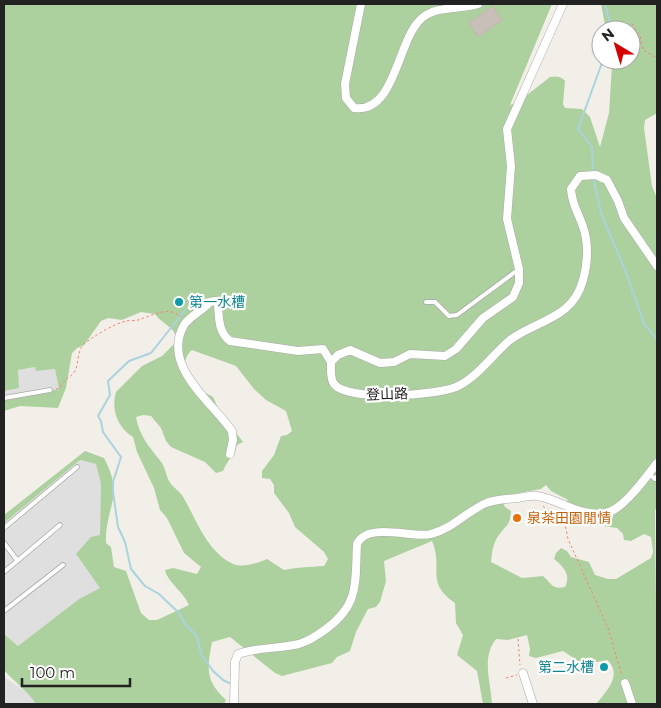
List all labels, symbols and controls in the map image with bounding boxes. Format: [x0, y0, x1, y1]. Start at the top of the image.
north arrow [591, 20, 641, 70]
text: N [598, 24, 618, 45]
place label: 第一水槽 [189, 293, 245, 311]
marker: 第一水槽 [173, 296, 185, 308]
street label: 登山路 [366, 384, 408, 404]
place label: 泉茶田園閒情 [527, 509, 611, 527]
marker: 泉茶田園閒情 [511, 512, 523, 524]
scale bar [22, 656, 130, 688]
place label: 第二水槽 [538, 658, 594, 676]
marker: 第二水槽 [598, 661, 610, 673]
text: 100 m [30, 663, 75, 682]

